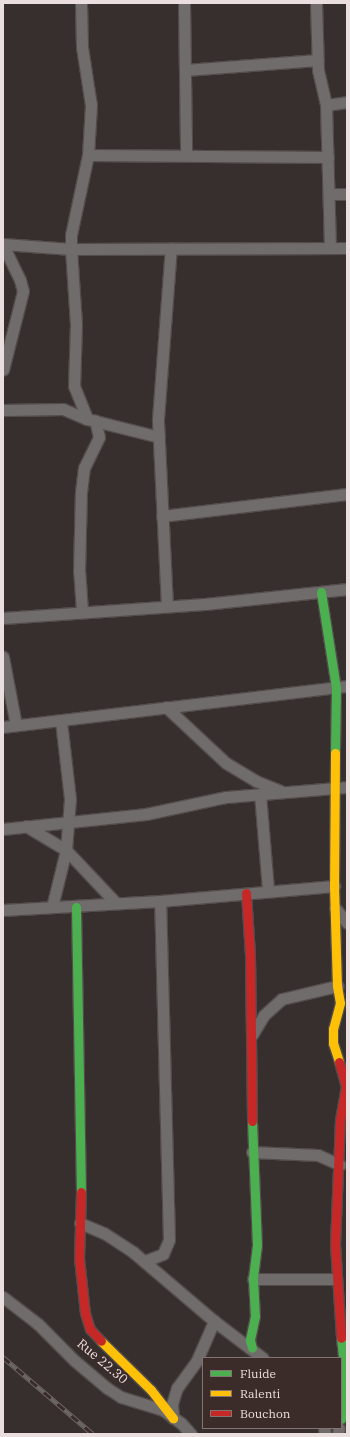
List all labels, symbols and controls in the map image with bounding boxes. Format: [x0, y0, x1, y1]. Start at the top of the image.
street label: Rue 22.30 [73, 1336, 131, 1388]
legend [202, 1357, 342, 1429]
text: Fluide [240, 1366, 276, 1381]
text: Ralenti [240, 1386, 280, 1401]
text: Bouchon [240, 1406, 290, 1421]

